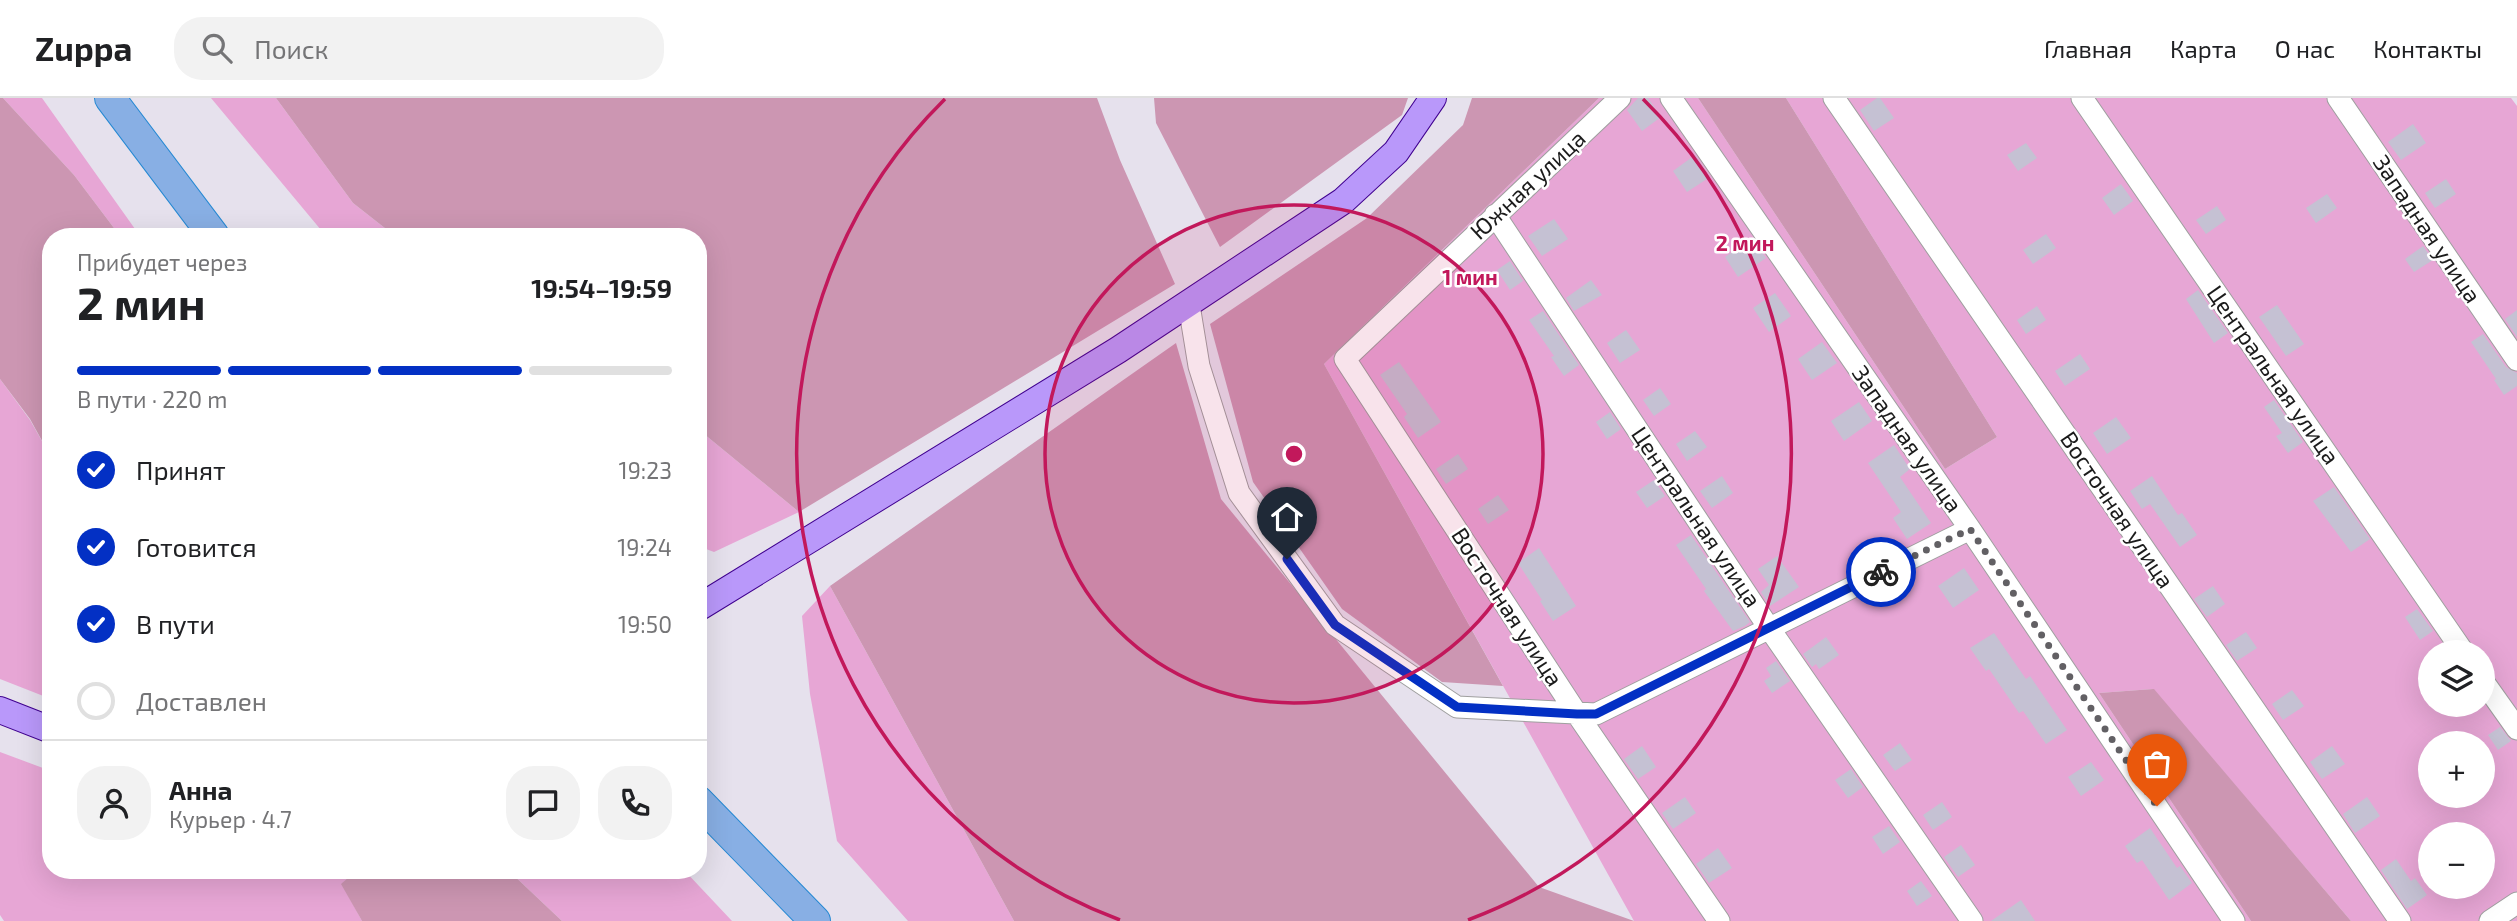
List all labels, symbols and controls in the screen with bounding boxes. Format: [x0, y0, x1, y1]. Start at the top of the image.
search box [174, 17, 664, 80]
text: Zuppa [35, 28, 132, 68]
icon: search [198, 29, 236, 67]
text: Поиск [254, 33, 329, 64]
text: Главная [2044, 34, 2132, 63]
text: Карта [2170, 34, 2237, 63]
text: О нас [2275, 34, 2335, 63]
text: Контакты [2373, 34, 2482, 63]
street label: Южная улица [1464, 124, 1591, 246]
street label: Западная улица [2367, 149, 2488, 308]
text: 2 мин [1716, 230, 1774, 255]
text: Прибудет через [77, 248, 247, 276]
text: 1 мин [1442, 264, 1498, 289]
text: 19:54–19:59 [531, 272, 672, 303]
text: 2 мин [77, 274, 206, 329]
street label: Центральная улица [2201, 280, 2346, 470]
street label: Западная улица [1846, 360, 1969, 518]
text: В пути · 220 m [77, 385, 227, 413]
street label: Центральная улица [1625, 421, 1768, 613]
street label: Восточная улица [2054, 426, 2181, 594]
centre of rings [1282, 442, 1306, 466]
icon: check [77, 451, 115, 489]
text: Принят [136, 454, 226, 485]
text: 19:23 [619, 456, 672, 484]
pin [1257, 487, 1317, 559]
icon: home [1268, 498, 1306, 536]
street label: Восточная улица [1445, 522, 1569, 691]
icon: check [77, 528, 115, 566]
text: Готовится [136, 531, 257, 562]
text: 19:24 [617, 533, 672, 561]
courier [1846, 537, 1916, 607]
icon: bike [1862, 553, 1900, 591]
icon: check [77, 605, 115, 643]
text: В пути [136, 608, 215, 639]
text: 19:50 [618, 610, 672, 638]
map controls [2418, 640, 2495, 899]
button: layers [2418, 640, 2495, 717]
text: Доставлен [136, 685, 267, 716]
button: + [2418, 731, 2495, 808]
pin [2127, 734, 2187, 806]
icon: bag [2138, 745, 2176, 783]
button: person [77, 766, 151, 840]
button: chat [506, 766, 580, 840]
button: phone [598, 766, 672, 840]
text: Анна [169, 774, 232, 805]
text: Курьер · 4.7 [169, 805, 292, 833]
button: − [2418, 822, 2495, 899]

